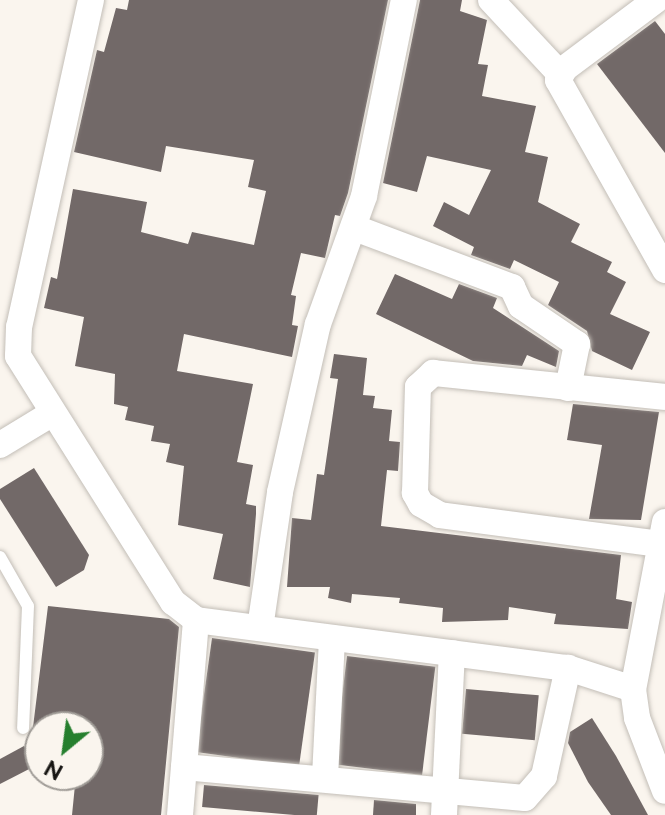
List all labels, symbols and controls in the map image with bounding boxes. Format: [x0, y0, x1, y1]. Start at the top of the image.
north arrow [24, 711, 104, 791]
text: N [40, 755, 67, 786]

